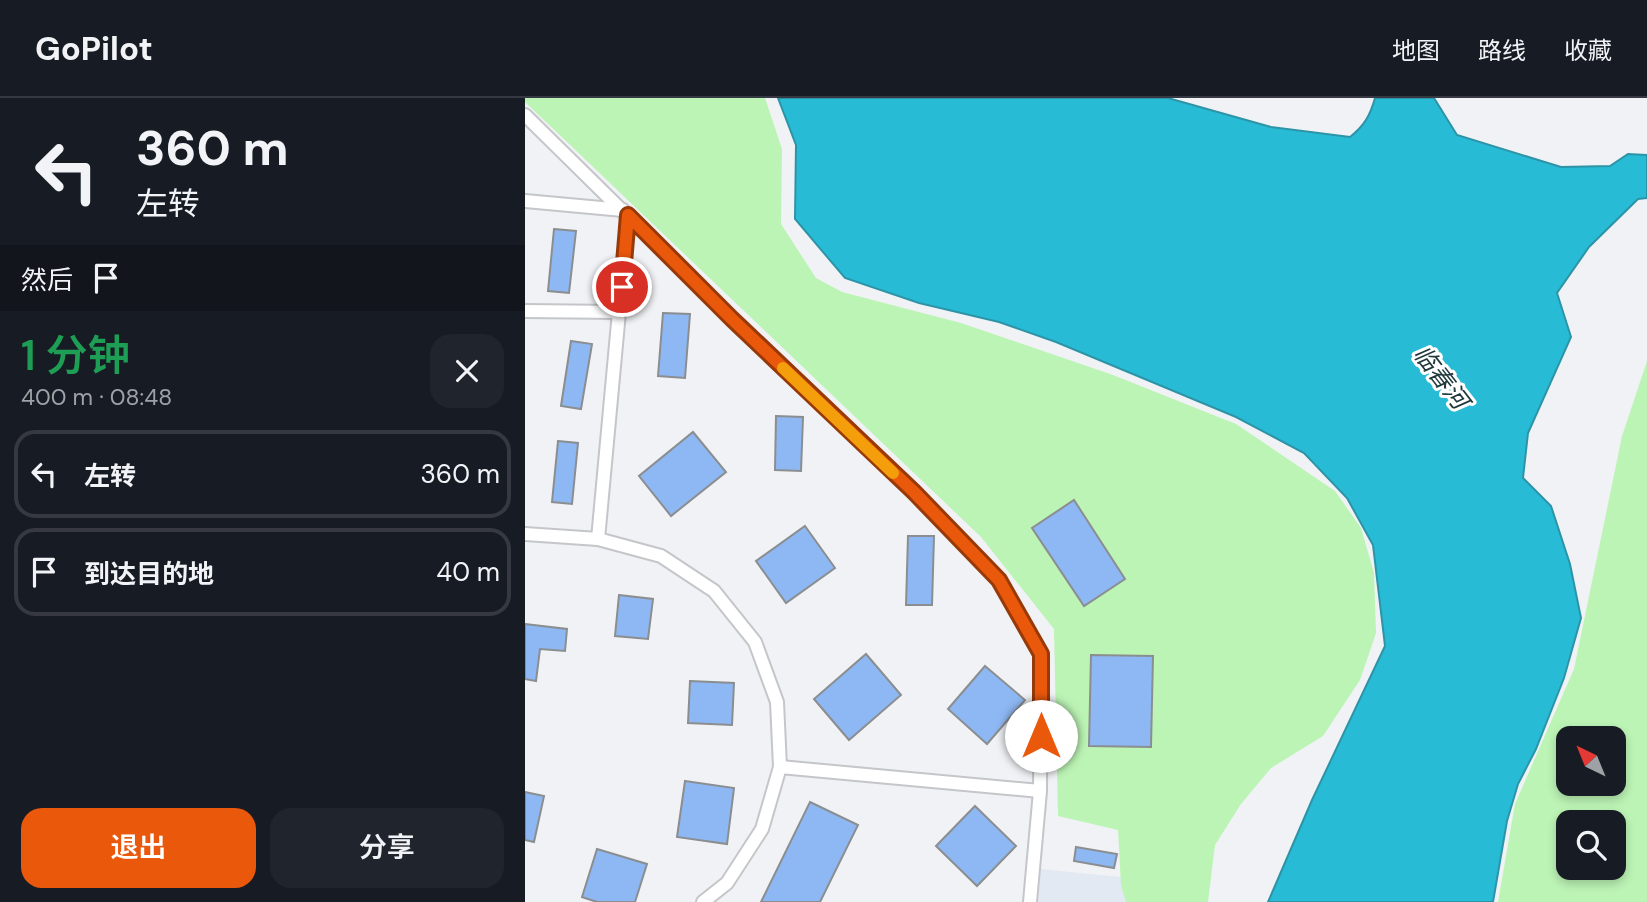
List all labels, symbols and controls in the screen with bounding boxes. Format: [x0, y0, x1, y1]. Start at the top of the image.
text: GoPilot [35, 27, 153, 70]
text: 地图 [1392, 35, 1440, 66]
text: 路线 [1478, 35, 1526, 66]
text: 收藏 [1564, 35, 1612, 66]
text: 360 m [136, 116, 289, 180]
icon: left [21, 126, 112, 217]
text: 左转 [136, 183, 200, 225]
pin [592, 257, 652, 317]
icon: arrive [87, 259, 125, 297]
text: 然后 [21, 263, 73, 297]
icon: arrive [603, 268, 641, 306]
text: 1 分钟 [21, 328, 130, 383]
button: close [430, 334, 504, 408]
water label: 临春河 [1407, 339, 1478, 418]
text: 400 m · 08:48 [21, 382, 172, 412]
icon: left [25, 455, 63, 493]
text: 360 m [420, 457, 500, 491]
text: 左转 [84, 459, 136, 493]
icon: arrive [25, 553, 63, 591]
text: 40 m [436, 555, 500, 589]
text: 到达目的地 [84, 557, 214, 591]
position arrow [1004, 699, 1078, 773]
north arrow [1556, 726, 1626, 796]
map controls [1556, 726, 1626, 880]
button: 退出 [21, 808, 256, 888]
button: 分享 [270, 808, 504, 888]
button: search [1556, 810, 1626, 880]

